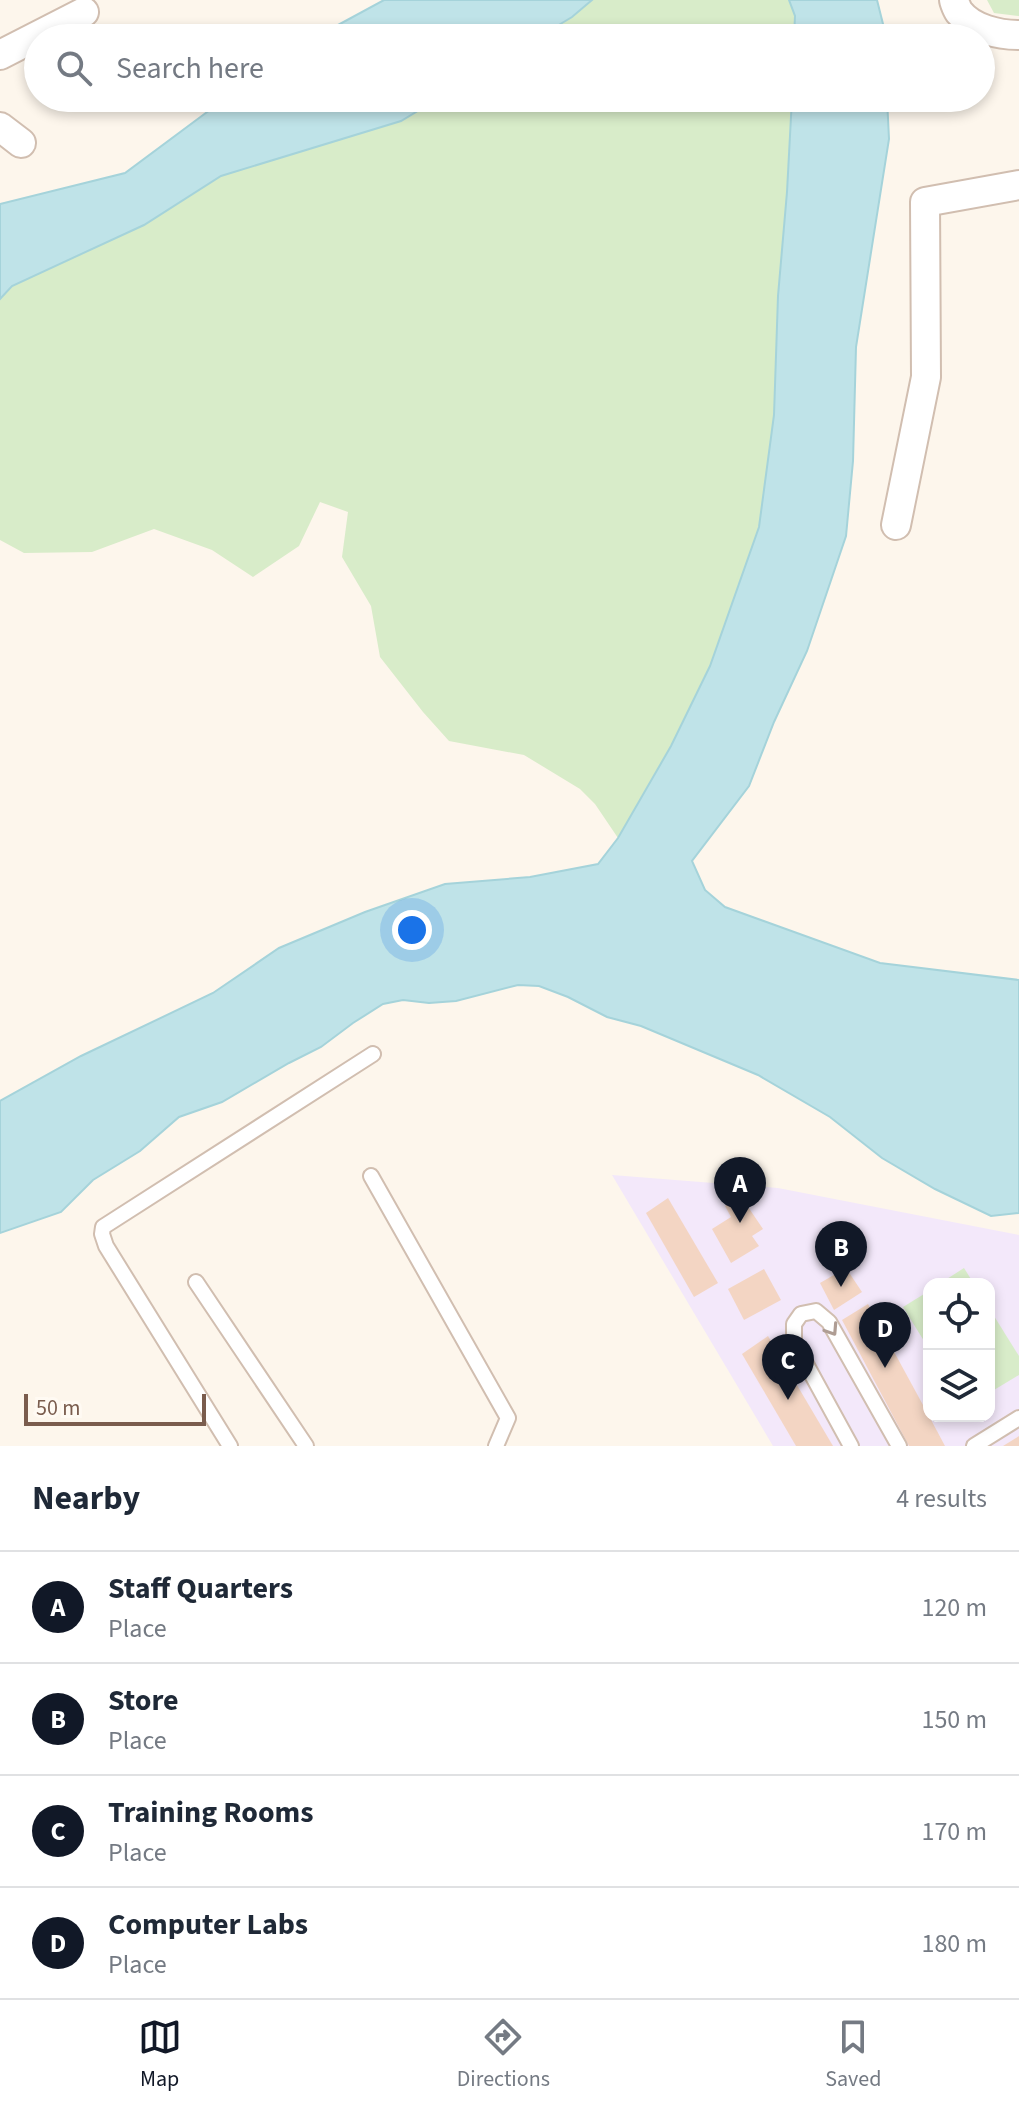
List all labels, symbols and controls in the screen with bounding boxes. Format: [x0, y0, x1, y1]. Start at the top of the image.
search box [24, 24, 995, 112]
icon: search [52, 46, 96, 90]
text: Search here [116, 47, 264, 90]
your location [392, 910, 432, 950]
pin: A [714, 1157, 766, 1223]
pin: B [815, 1221, 867, 1287]
map controls [923, 1278, 995, 1422]
button: locate [923, 1278, 995, 1350]
pin: D [859, 1302, 911, 1368]
one-way arrow [823, 1322, 838, 1336]
pin: C [762, 1334, 814, 1400]
button: layers [923, 1350, 995, 1422]
scale bar [24, 1390, 206, 1426]
text: 50 m [36, 1392, 81, 1424]
text: Nearby [32, 1474, 140, 1523]
text: 4 results [896, 1480, 987, 1517]
text: Staff Quarters [108, 1567, 293, 1610]
text: A [51, 1589, 65, 1626]
text: 120 m [921, 1589, 987, 1626]
text: Place [108, 1610, 167, 1647]
text: Store [108, 1679, 179, 1722]
text: B [50, 1701, 66, 1738]
text: 150 m [921, 1701, 987, 1738]
text: Place [108, 1722, 167, 1759]
text: Training Rooms [108, 1791, 314, 1834]
text: C [50, 1813, 66, 1850]
text: 170 m [921, 1813, 987, 1850]
text: Place [108, 1834, 167, 1871]
text: Computer Labs [108, 1903, 308, 1946]
text: D [50, 1925, 66, 1962]
text: 180 m [921, 1925, 987, 1962]
text: Place [108, 1946, 167, 1983]
tab: Map [138, 2015, 182, 2095]
tab: Directions [457, 2015, 550, 2095]
tab: Saved [825, 2015, 881, 2095]

